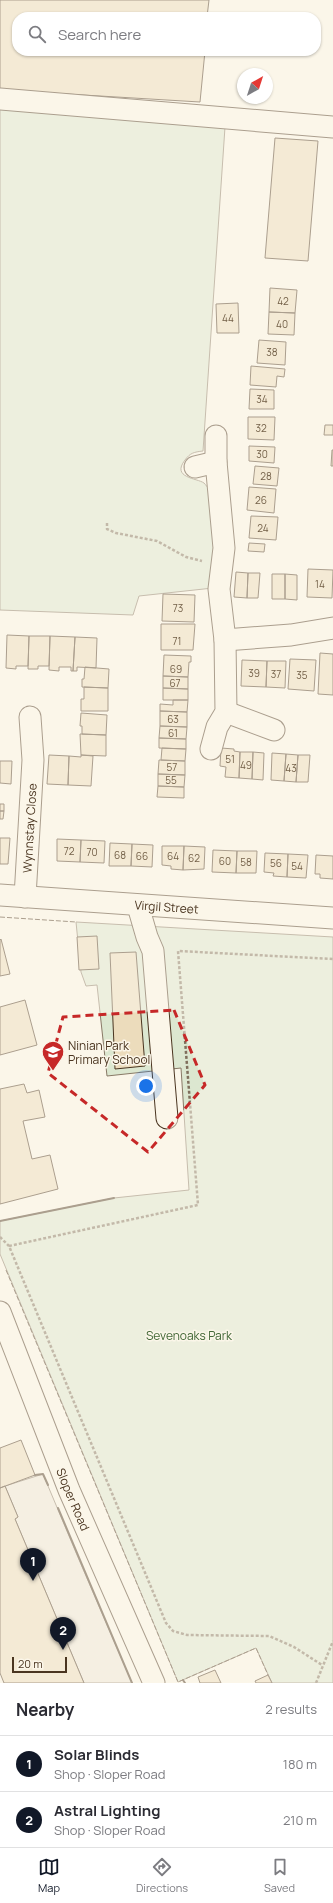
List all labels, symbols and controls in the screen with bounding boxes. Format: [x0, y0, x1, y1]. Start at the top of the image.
search box [12, 12, 321, 56]
icon: search [26, 23, 48, 45]
text: Search here [58, 24, 141, 45]
north arrow [237, 68, 273, 104]
house number: 42 [277, 294, 289, 308]
house number: 44 [222, 311, 234, 325]
house number: 40 [276, 317, 288, 331]
house number: 38 [266, 345, 278, 359]
house number: 34 [256, 392, 268, 406]
house number: 32 [255, 421, 267, 435]
house number: 30 [256, 447, 268, 461]
house number: 28 [260, 469, 272, 483]
house number: 26 [255, 493, 267, 507]
house number: 24 [257, 521, 269, 535]
house number: 14 [315, 577, 325, 591]
house number: 73 [173, 601, 183, 615]
house number: 71 [173, 634, 181, 648]
house number: 69 [170, 662, 182, 676]
house number: 39 [248, 666, 260, 680]
house number: 37 [271, 667, 281, 681]
house number: 35 [296, 668, 308, 682]
house number: 67 [169, 676, 181, 690]
house number: 63 [167, 712, 179, 726]
house number: 61 [168, 726, 178, 740]
house number: 51 [225, 752, 235, 766]
house number: 49 [240, 758, 252, 772]
house number: 57 [167, 760, 177, 774]
house number: 43 [285, 761, 297, 775]
house number: 55 [165, 773, 177, 787]
street label: Wynnstay Close [18, 783, 40, 873]
house number: 72 [64, 844, 75, 858]
house number: 70 [86, 845, 98, 859]
house number: 68 [114, 848, 126, 862]
house number: 66 [136, 849, 148, 863]
house number: 64 [167, 849, 179, 863]
house number: 62 [188, 851, 200, 865]
house number: 60 [219, 854, 231, 868]
house number: 58 [240, 855, 252, 869]
house number: 56 [270, 856, 282, 870]
house number: 54 [291, 859, 303, 873]
street label: Virgil Street [134, 896, 199, 917]
place label: Ninian Park Primary School [68, 1037, 150, 1068]
school or university icon: Ninian Park Primary School [40, 1039, 66, 1072]
your location [136, 1076, 156, 1096]
park label: Sevenoaks Park [146, 1327, 233, 1344]
street label: Sloper Road [53, 1465, 94, 1533]
pin: 1 [20, 1548, 46, 1581]
pin: 2 [50, 1617, 76, 1650]
scale bar [12, 1655, 67, 1674]
text: 20 m [18, 1656, 43, 1671]
text: Nearby [16, 1698, 74, 1721]
text: 2 results [265, 1700, 317, 1718]
text: Solar Blinds [54, 1744, 139, 1765]
text: 1 [26, 1755, 32, 1773]
text: 180 m [283, 1755, 317, 1773]
text: Shop · Sloper Road [54, 1765, 165, 1783]
text: Astral Lighting [54, 1800, 160, 1821]
text: 2 [25, 1811, 33, 1829]
text: 210 m [283, 1811, 317, 1829]
text: Shop · Sloper Road [54, 1821, 165, 1839]
tab: Map [38, 1856, 60, 1895]
tab: Directions [136, 1856, 188, 1895]
tab: Saved [264, 1856, 295, 1895]

